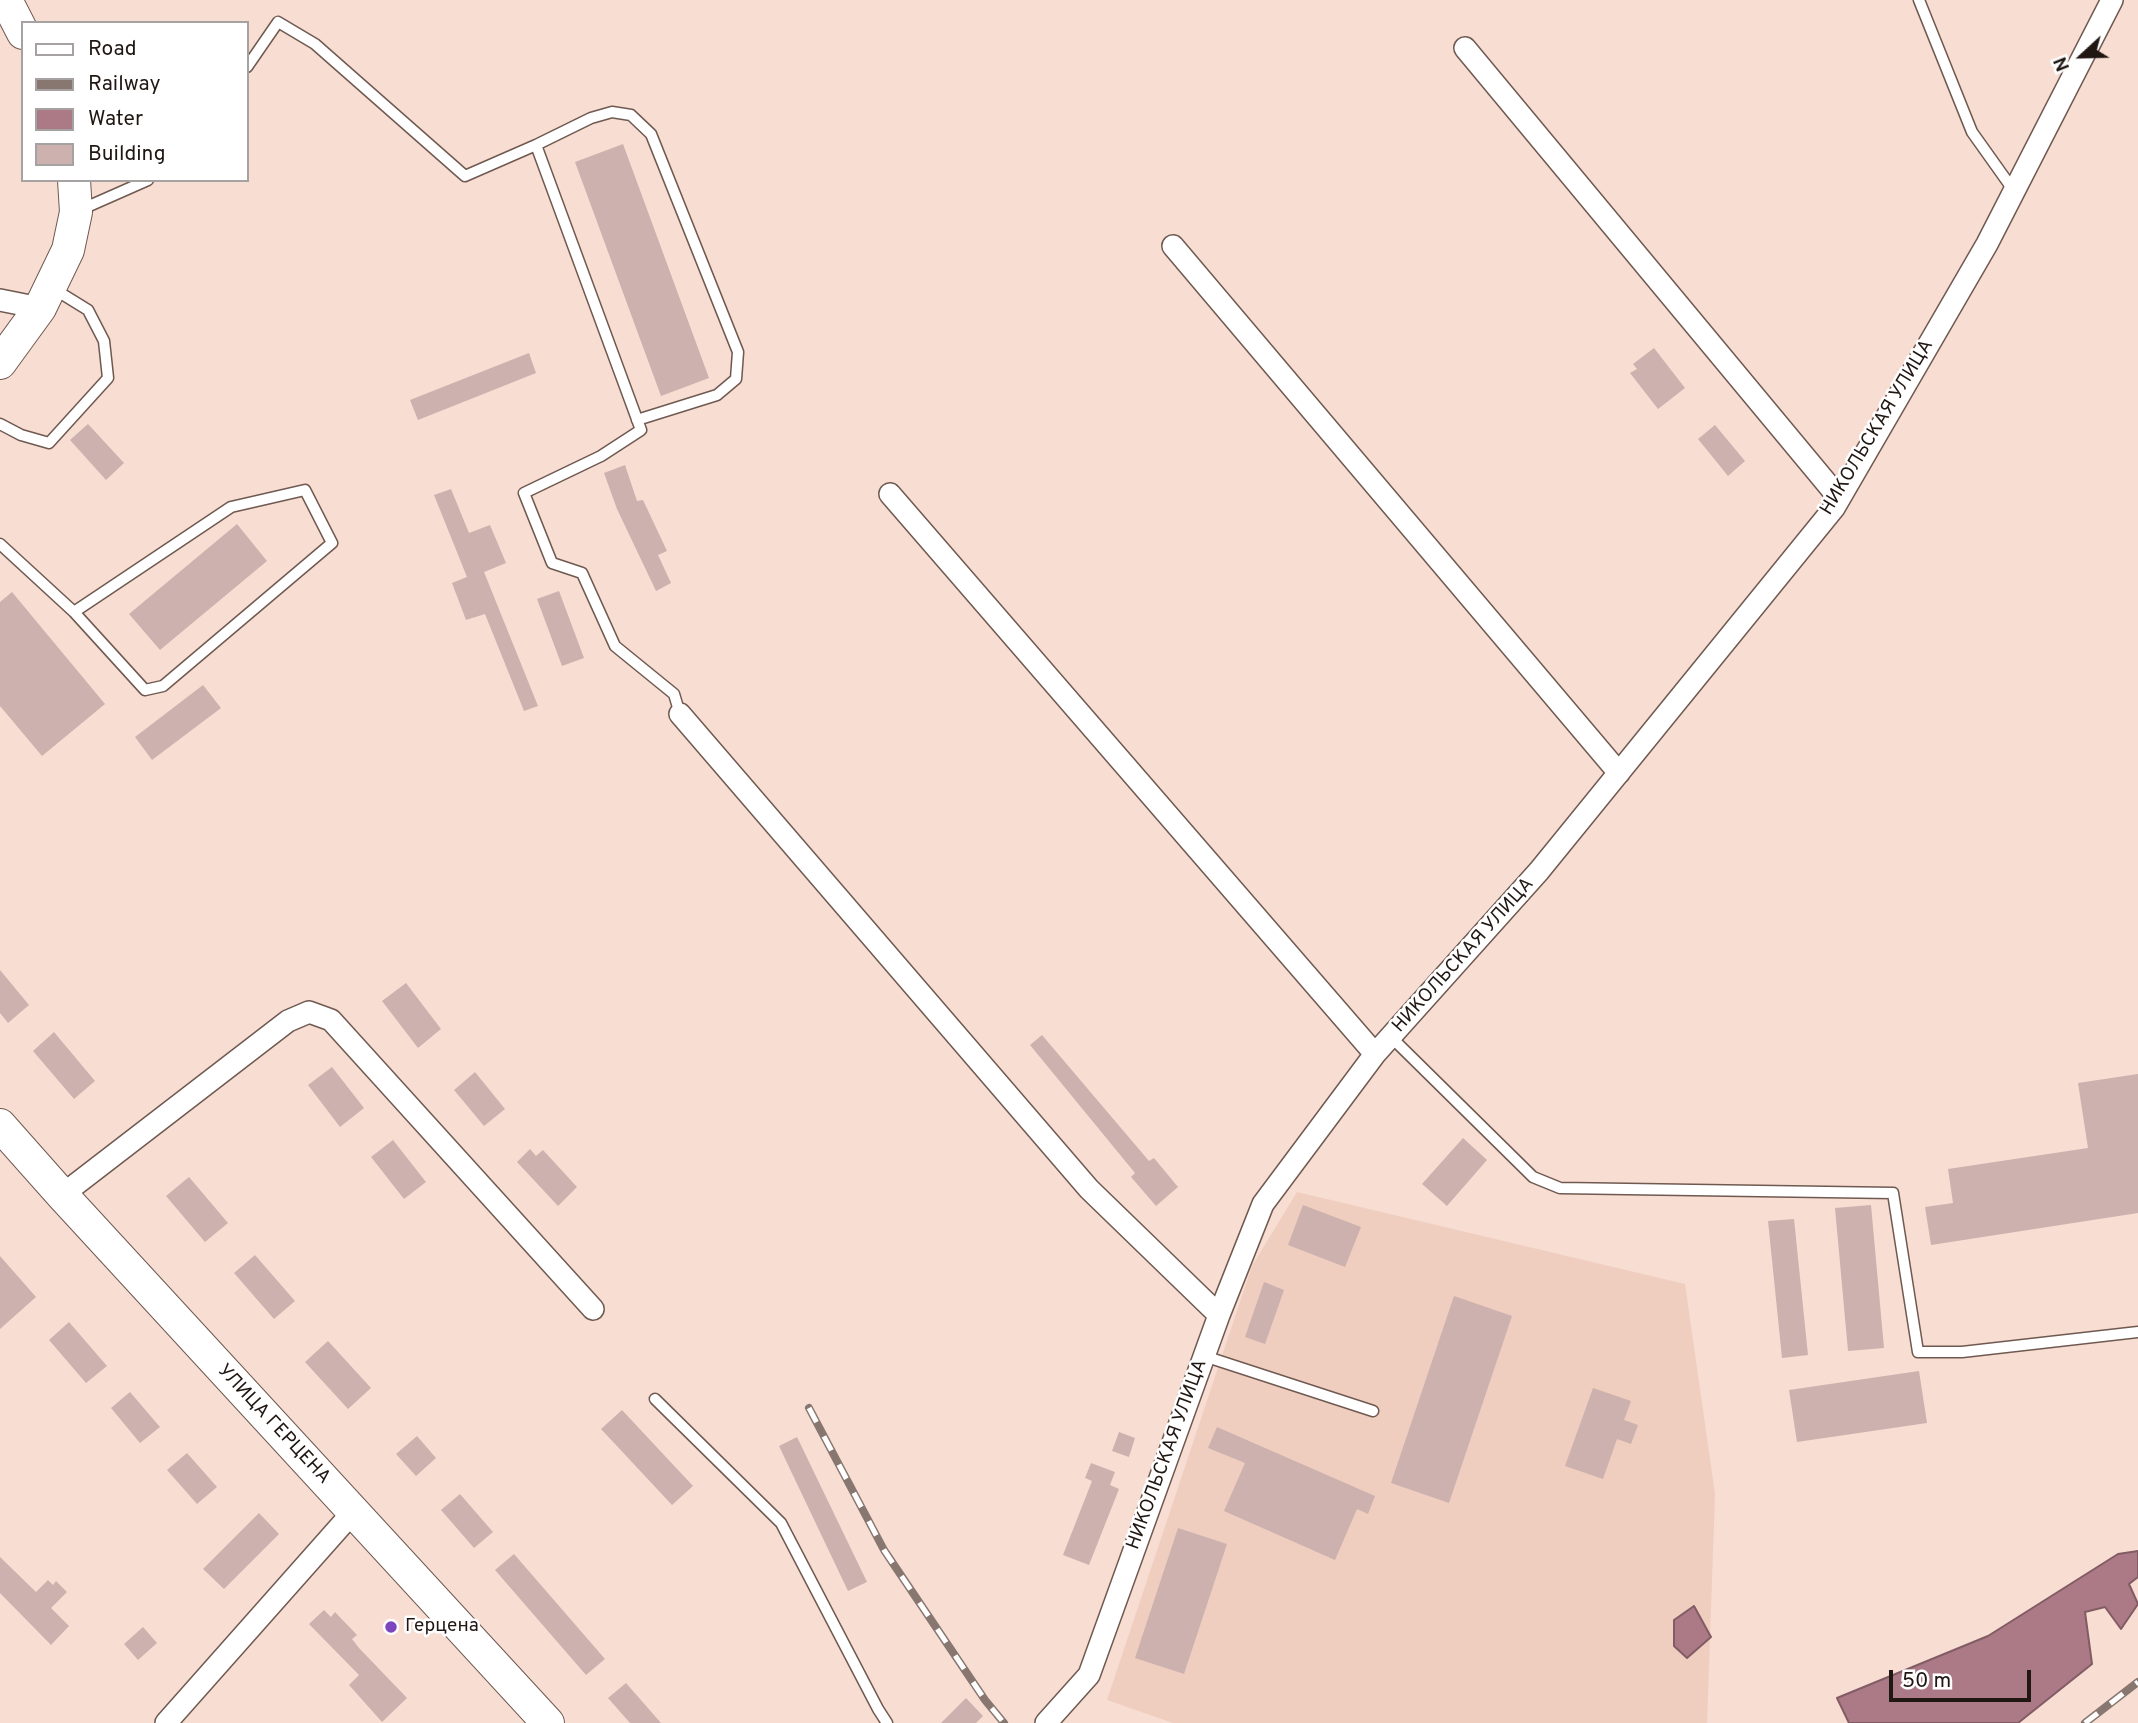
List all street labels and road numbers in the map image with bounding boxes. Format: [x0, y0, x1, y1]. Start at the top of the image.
street label: НИКОЛЬСКАЯ УЛИЦА [1817, 336, 1939, 520]
street label: НИКОЛЬСКАЯ УЛИЦА [1388, 874, 1540, 1038]
street label: НИКОЛЬСКАЯ УЛИЦА [1123, 1357, 1213, 1553]
street label: УЛИЦА ГЕРЦЕНА [212, 1360, 334, 1490]

